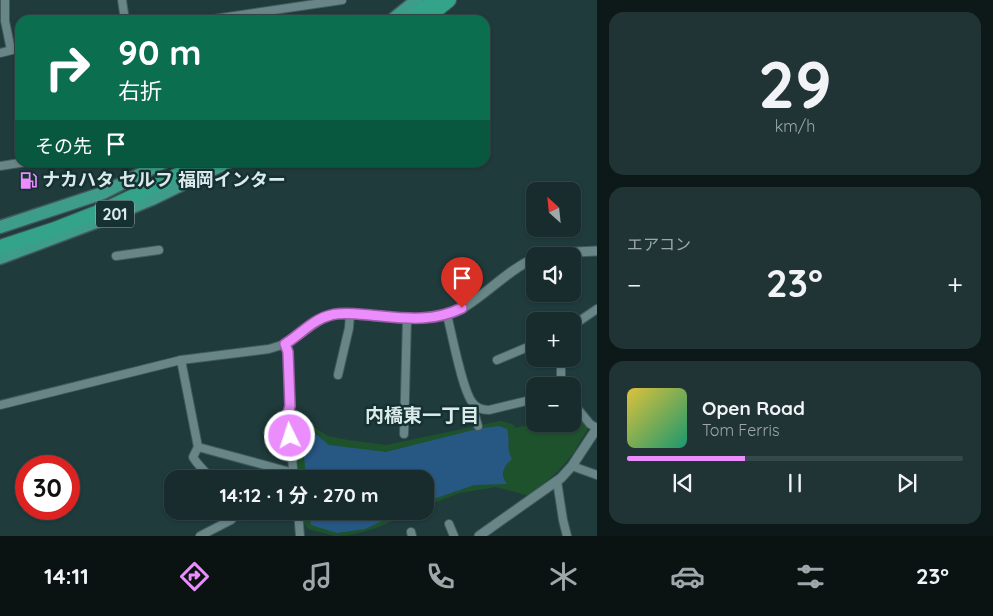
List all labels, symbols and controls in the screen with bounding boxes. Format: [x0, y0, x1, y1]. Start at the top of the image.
text: 90 m [118, 30, 201, 74]
icon: right [35, 35, 100, 100]
text: 29 [758, 43, 832, 124]
text: 右折 [118, 77, 162, 105]
text: km/h [775, 116, 815, 136]
icon: arrive [102, 130, 130, 158]
text: その先 [35, 134, 92, 158]
place label: ナカハタ セルフ 福岡インター [42, 168, 286, 191]
fuel station icon: ナカハタ セルフ 福岡インター [18, 170, 38, 190]
north arrow [526, 182, 581, 238]
map controls [526, 182, 581, 432]
road number: 201 [96, 200, 134, 228]
text: エアコン [627, 234, 691, 254]
button: sound [526, 247, 581, 302]
pin [441, 257, 483, 308]
text: 23° [766, 259, 823, 307]
icon: arrive [448, 264, 476, 292]
text: − [627, 267, 642, 302]
text: + [947, 267, 963, 302]
button: + [526, 312, 581, 367]
button: − [526, 377, 581, 432]
text: Open Road [702, 396, 805, 420]
district label: 内橋東一丁目 [365, 403, 479, 427]
position arrow [263, 409, 315, 461]
text: Tom Ferris [702, 420, 779, 440]
speed limit sign: 30 [15, 455, 80, 520]
icon: previous [669, 469, 697, 497]
icon: pause [781, 469, 809, 497]
icon: next [893, 469, 921, 497]
text: 14:12 · 1 分 · 270 m [219, 483, 379, 507]
icon: directions [177, 559, 212, 594]
icon: music [300, 559, 335, 594]
icon: phone [423, 559, 458, 594]
icon: climate [546, 559, 581, 594]
icon: car [670, 559, 705, 594]
icon: filters [793, 559, 828, 594]
text: 14:11 [44, 562, 89, 590]
text: 23° [916, 562, 949, 590]

